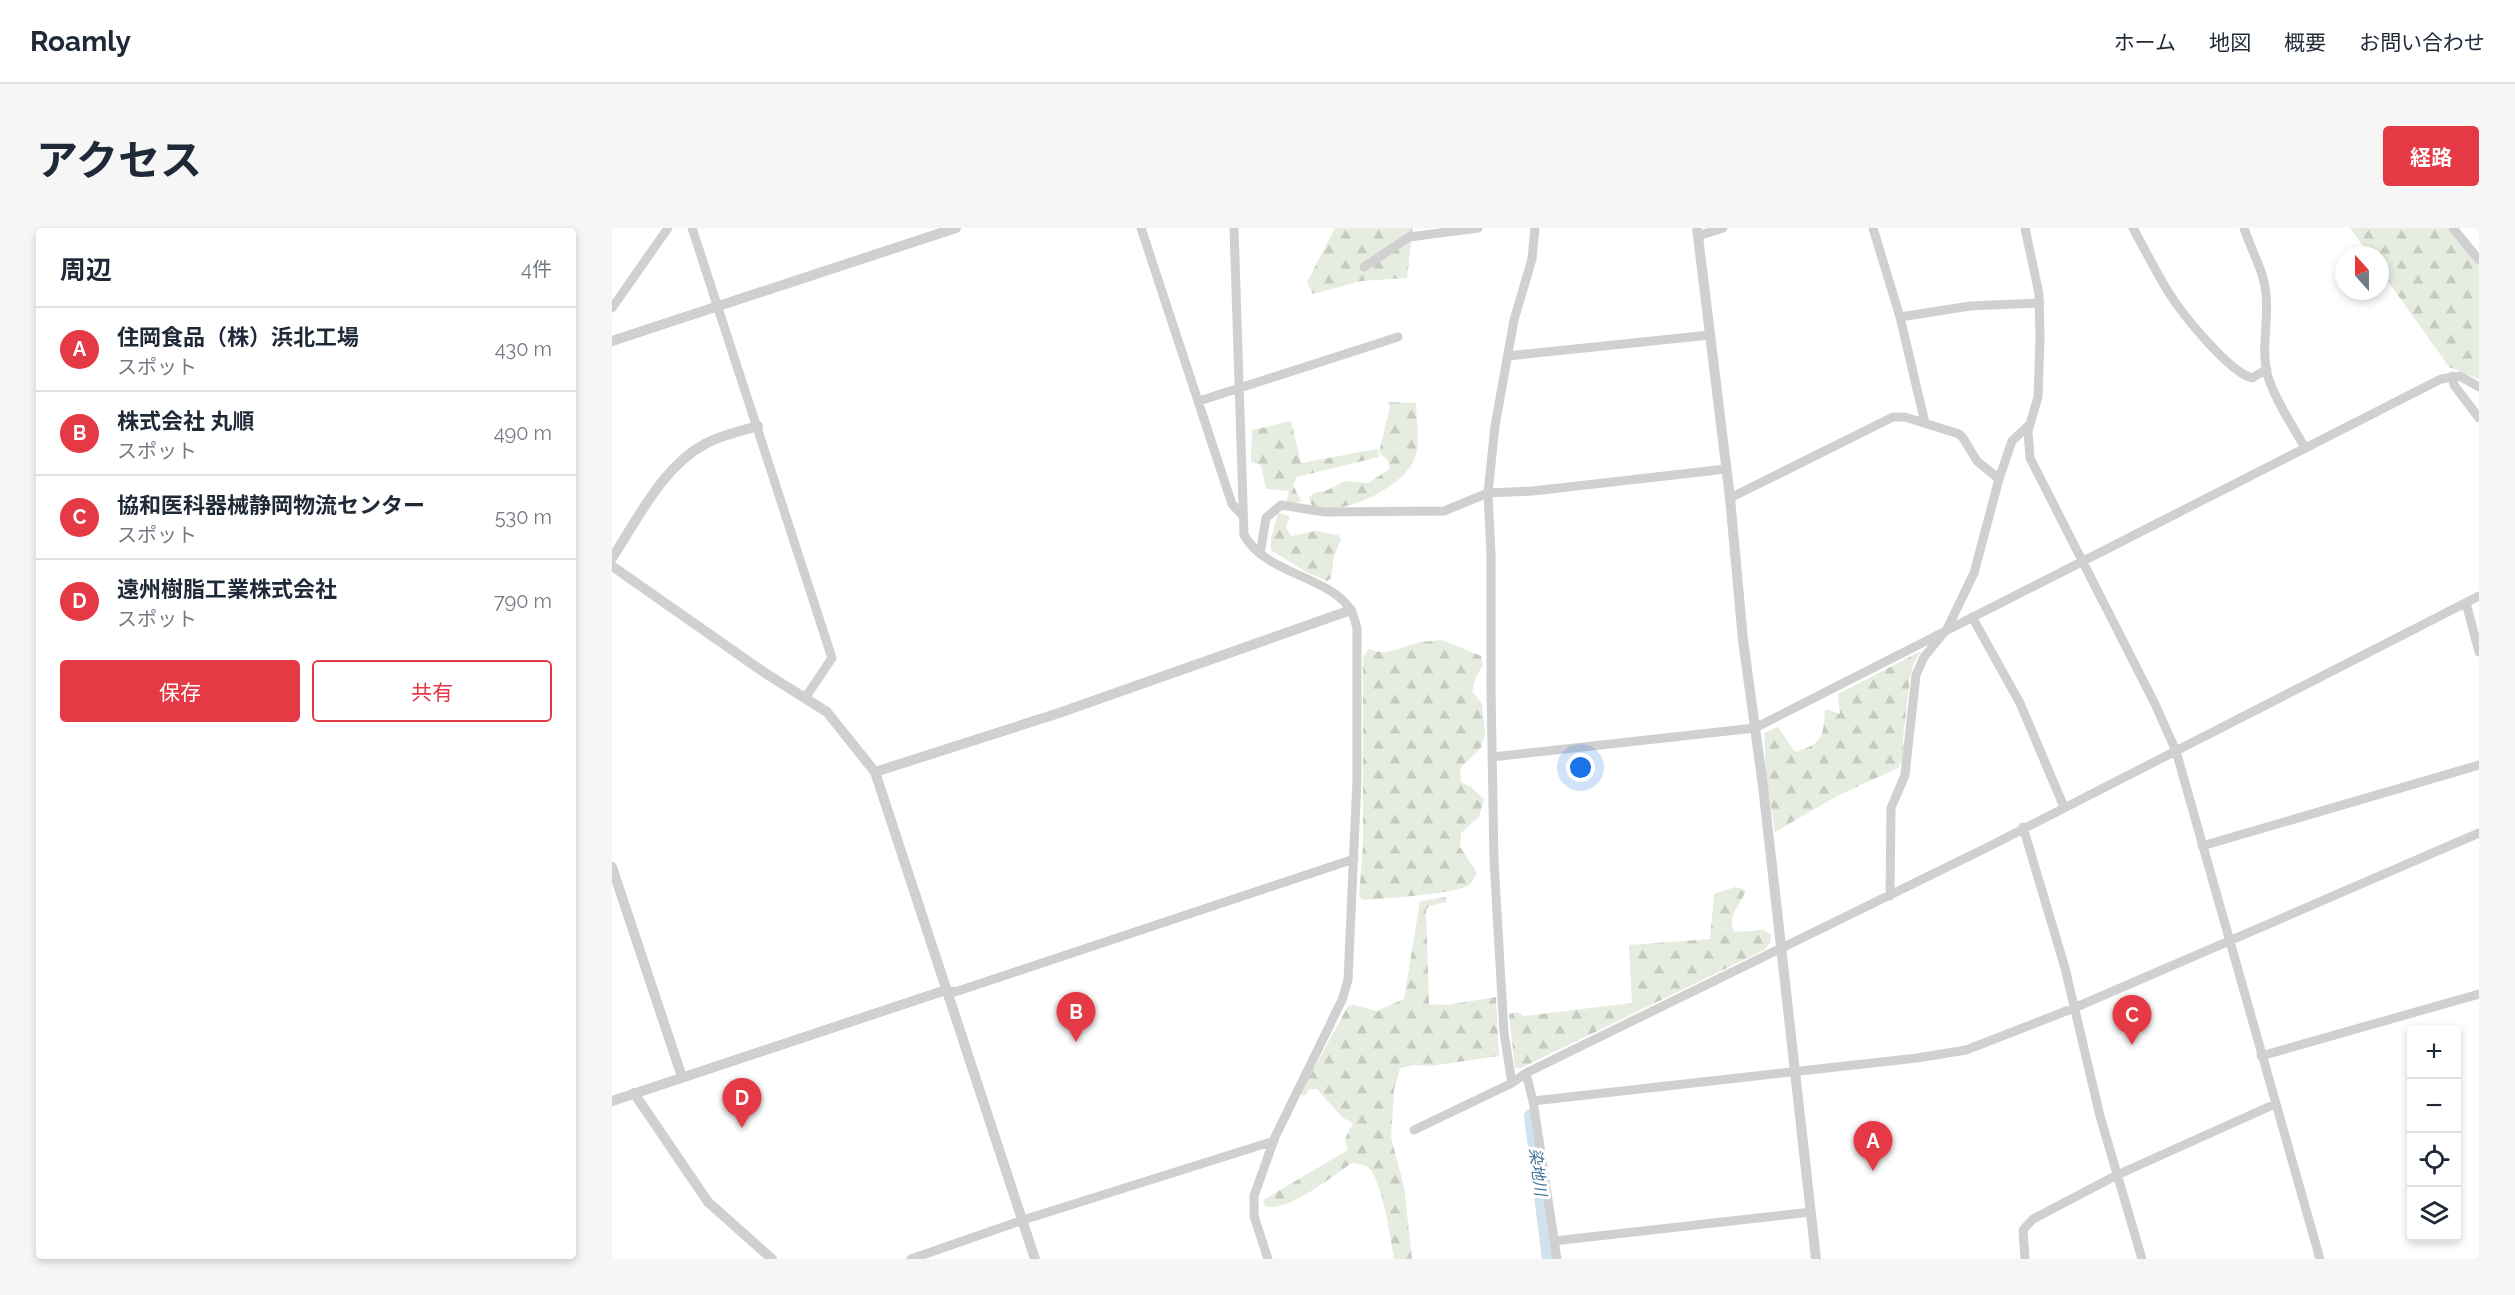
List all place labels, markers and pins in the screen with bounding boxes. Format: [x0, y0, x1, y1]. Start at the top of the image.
pin: B [1056, 992, 1096, 1042]
pin: C [2112, 996, 2152, 1045]
pin: D [722, 1078, 762, 1128]
pin: A [1854, 1122, 1892, 1171]

